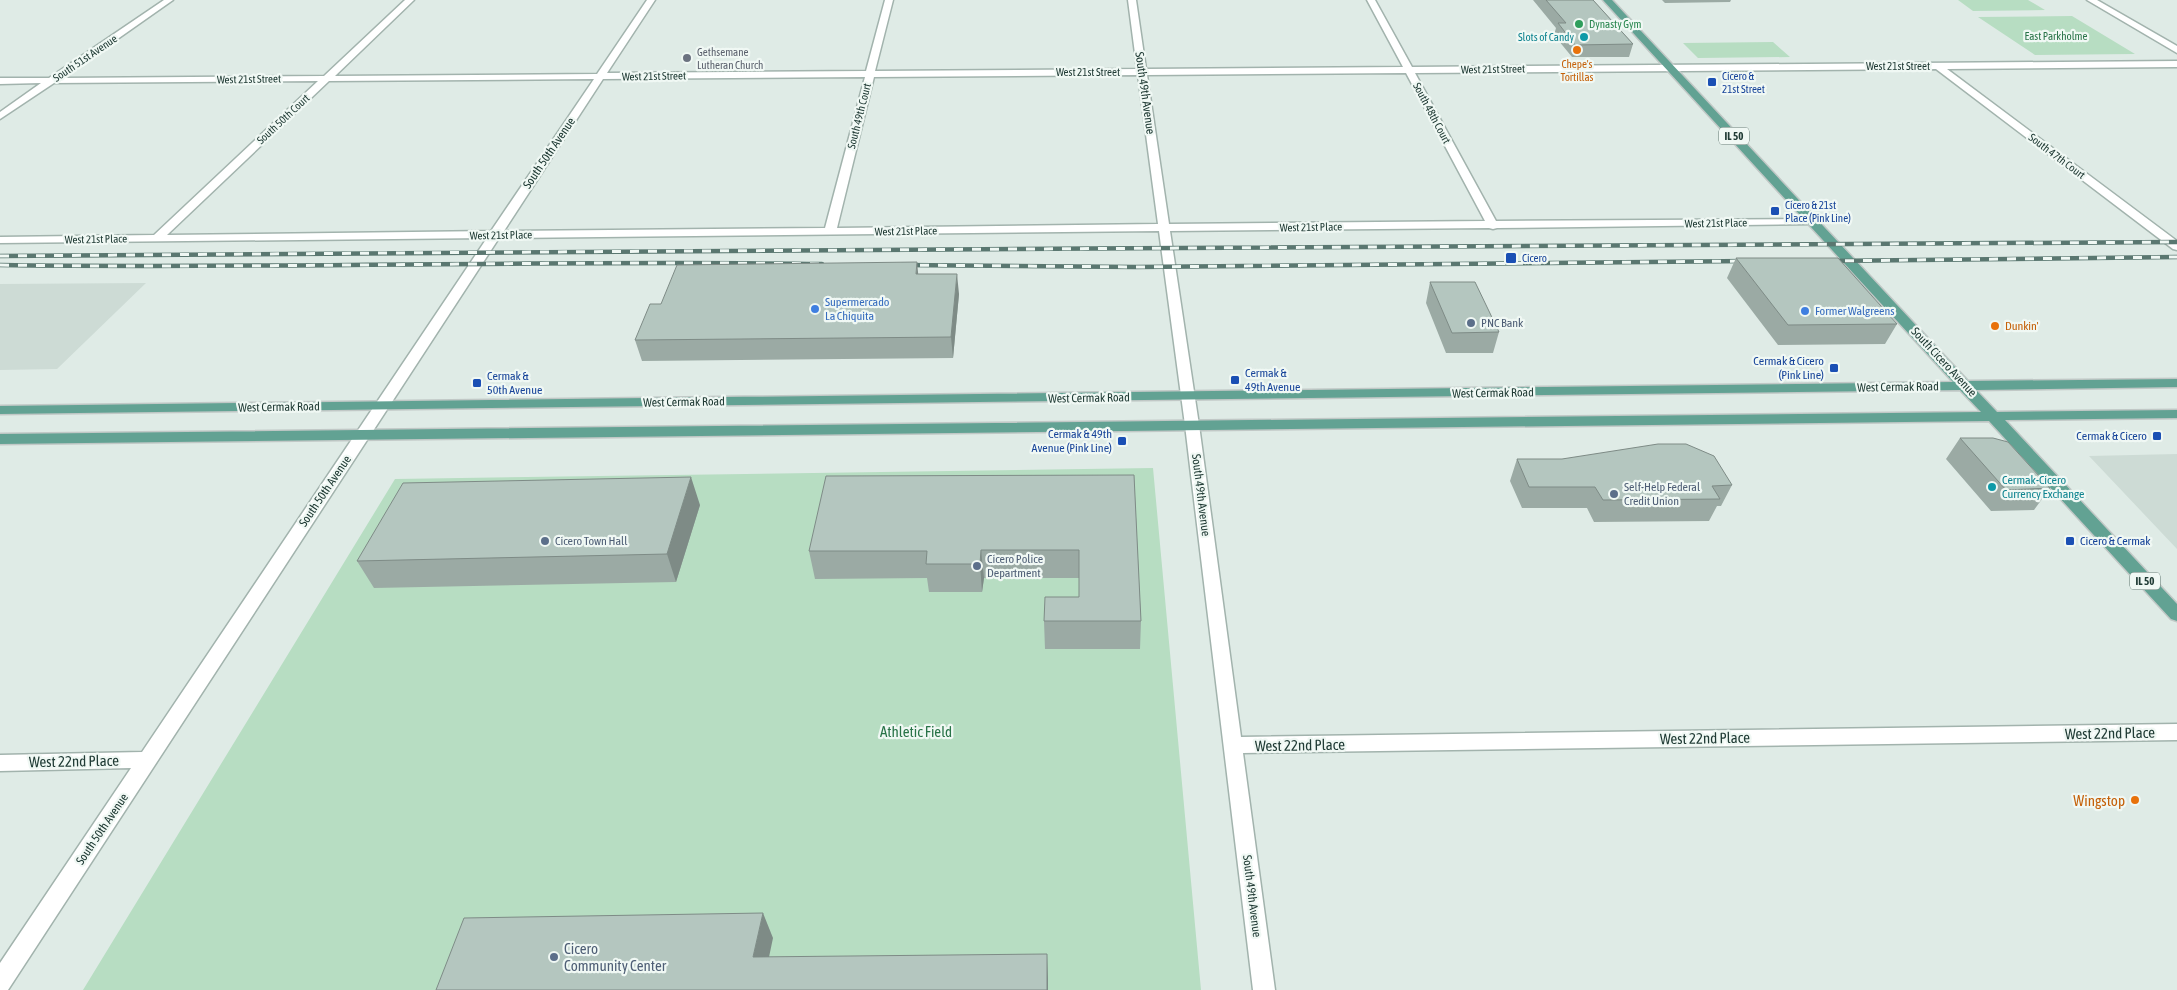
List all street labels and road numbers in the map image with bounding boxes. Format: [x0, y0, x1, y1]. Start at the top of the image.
street label: South 51st Avenue [51, 32, 119, 84]
street label: South 49th Avenue [1132, 51, 1158, 135]
street label: West 21st Street [1866, 60, 1930, 72]
street label: West 21st Street [1461, 62, 1525, 76]
street label: West 21st Street [1056, 66, 1120, 78]
street label: West 21st Street [622, 69, 686, 83]
street label: West 21st Street [217, 72, 281, 86]
street label: South 48th Court [1411, 81, 1453, 145]
street label: South 49th Court [845, 82, 873, 150]
street label: South 50th Court [254, 92, 312, 146]
street label: South 50th Avenue [520, 115, 578, 191]
road number: IL 50 [1719, 128, 1749, 144]
street label: South 47th Court [2027, 131, 2087, 181]
street label: West 21st Place [1685, 216, 1747, 230]
street label: West 21st Place [1280, 220, 1342, 234]
street label: West 21st Place [875, 224, 937, 238]
street label: West 21st Place [470, 228, 532, 242]
street label: West 21st Place [65, 232, 127, 246]
street label: South Cicero Avenue [1908, 324, 1980, 400]
street label: West Cermak Road [1857, 379, 1939, 395]
street label: West Cermak Road [1452, 385, 1534, 401]
street label: West Cermak Road [1048, 390, 1130, 406]
street label: West Cermak Road [643, 394, 725, 410]
street label: West Cermak Road [238, 399, 320, 415]
street label: South 50th Avenue [296, 453, 354, 529]
street label: South 49th Avenue [1189, 453, 1213, 537]
road number: IL 50 [2130, 572, 2160, 590]
street label: West 22nd Place [2065, 724, 2155, 742]
street label: West 22nd Place [1660, 729, 1750, 747]
street label: West 22nd Place [1255, 736, 1345, 754]
street label: West 22nd Place [29, 752, 119, 770]
street label: South 50th Avenue [73, 791, 131, 867]
street label: South 49th Avenue [1240, 854, 1264, 938]

